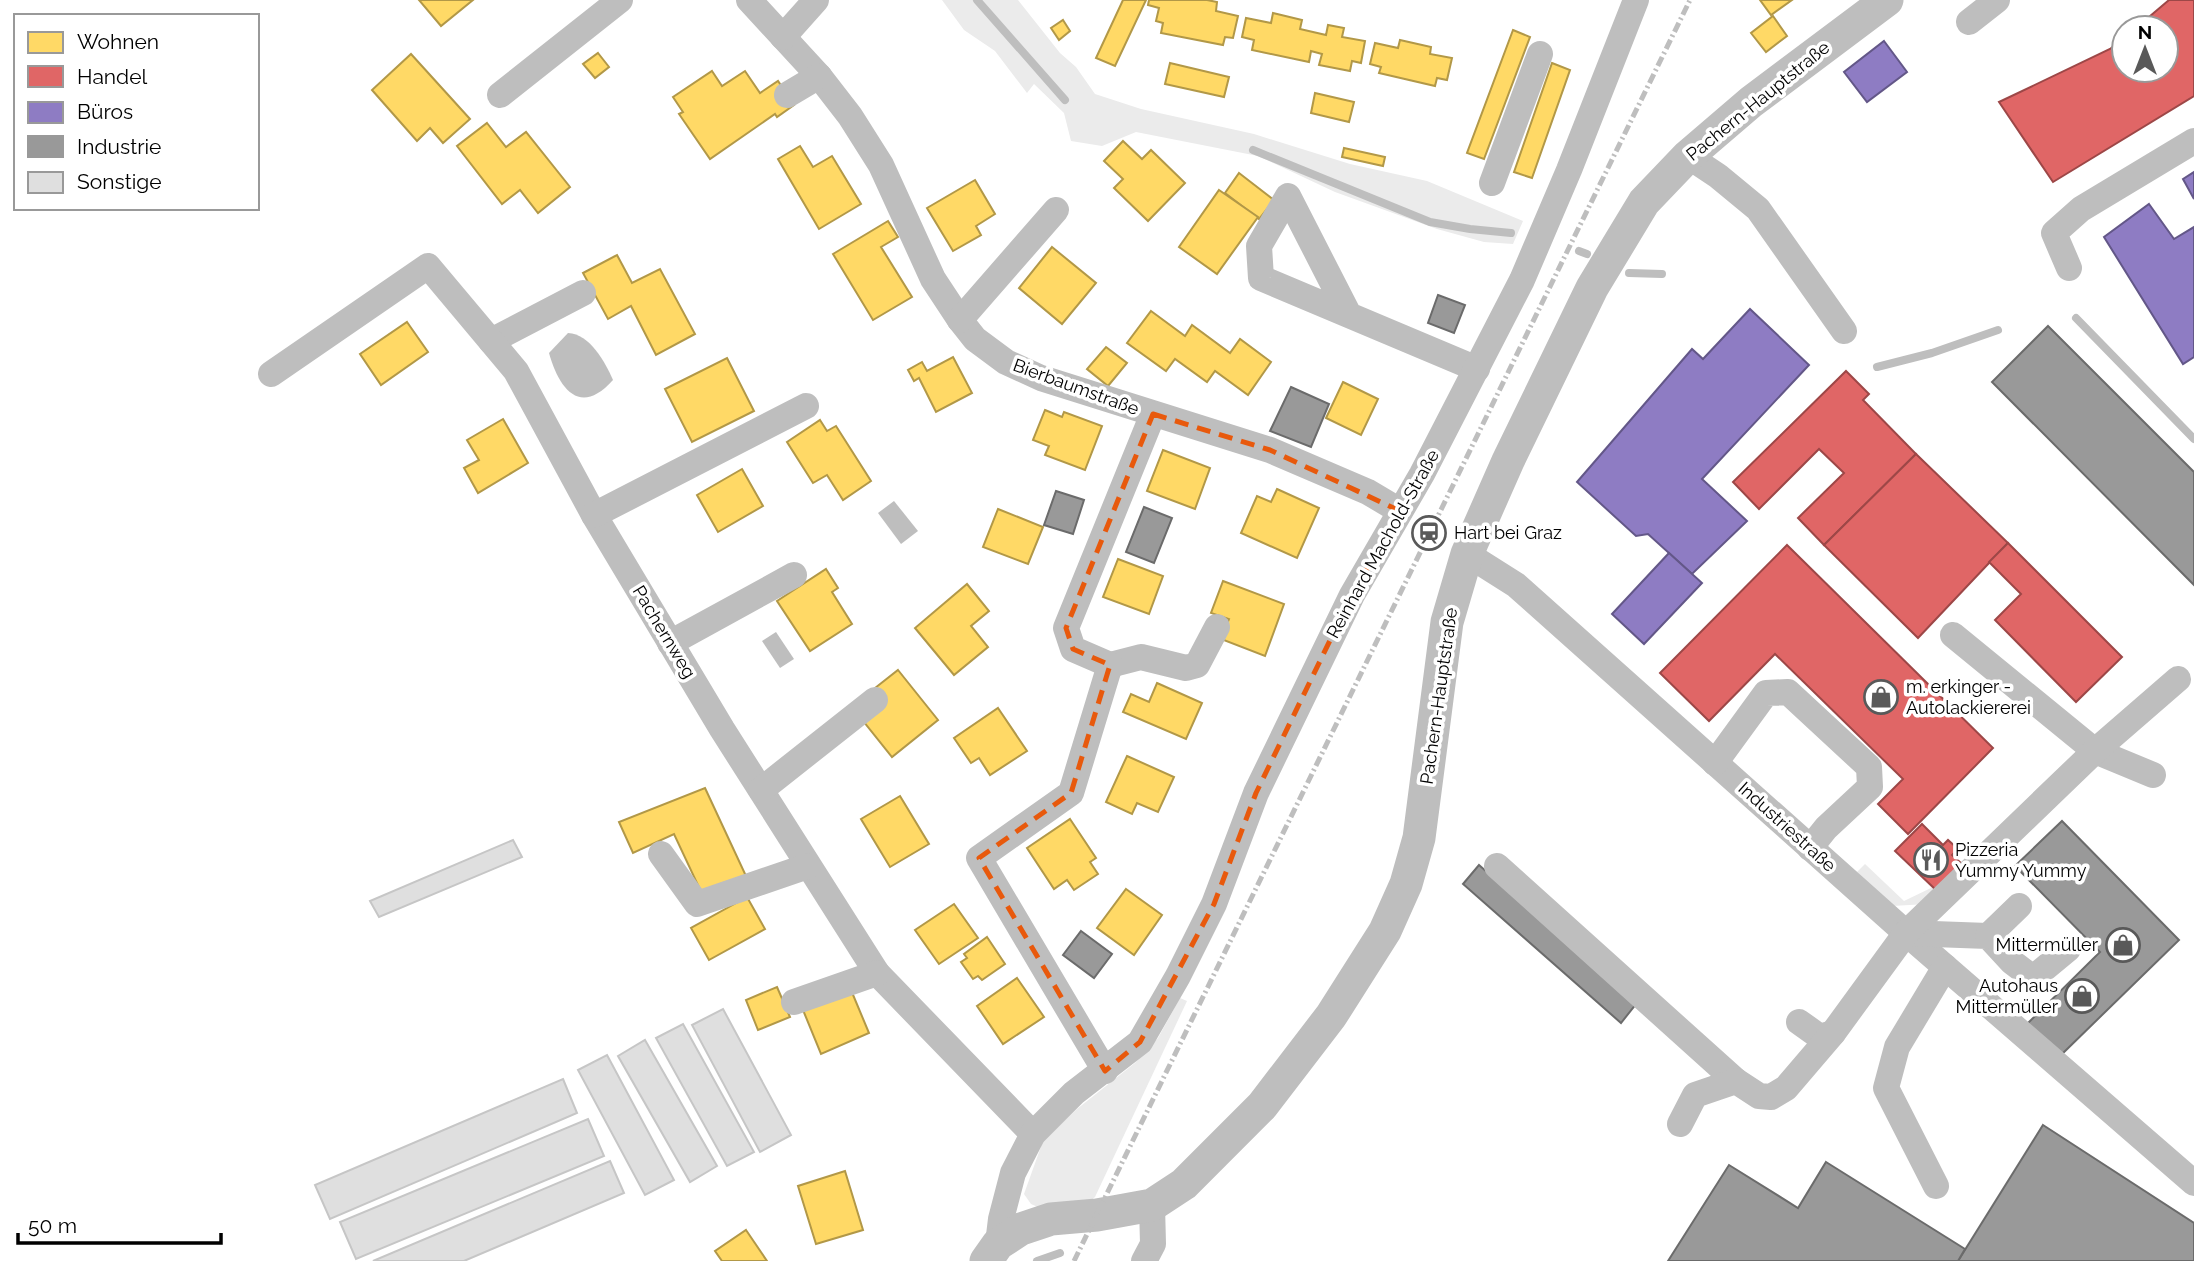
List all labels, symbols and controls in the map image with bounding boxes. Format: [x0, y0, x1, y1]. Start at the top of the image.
legend [14, 14, 259, 210]
north arrow [2110, 14, 2180, 84]
text: N [2138, 21, 2152, 43]
text: Wohnen [77, 29, 159, 54]
street label: Pachern-Hauptstraße [1682, 36, 1834, 165]
text: Handel [77, 64, 147, 89]
text: Büros [77, 99, 133, 124]
text: Industrie [77, 134, 161, 159]
text: Sonstige [77, 169, 162, 194]
street label: Bierbaumstraße [1010, 354, 1142, 419]
street label: Reinhard Machold-Straße [1322, 445, 1443, 642]
station icon: Hart bei Graz [1410, 514, 1448, 552]
place label: Hart bei Graz [1454, 522, 1562, 543]
street label: Pachernweg [629, 582, 700, 682]
street label: Pachern-Hauptstraße [1416, 606, 1461, 786]
place label: m. erkinger - Autolackiererei [1906, 676, 2031, 718]
shop icon: m. erkinger - Autolackiererei [1862, 678, 1900, 716]
street label: Industriestraße [1734, 777, 1841, 876]
place label: Pizzeria Yummy Yummy [1955, 839, 2087, 881]
restaurant icon: Pizzeria Yummy Yummy [1912, 841, 1950, 879]
shop icon: Mittermüller [2104, 926, 2142, 964]
place label: Mittermüller [1996, 934, 2099, 955]
place label: Autohaus Mittermüller [1956, 975, 2059, 1017]
shop icon: Autohaus Mittermüller [2063, 977, 2101, 1015]
scale bar [18, 1202, 220, 1246]
text: 50 m [28, 1213, 77, 1238]

